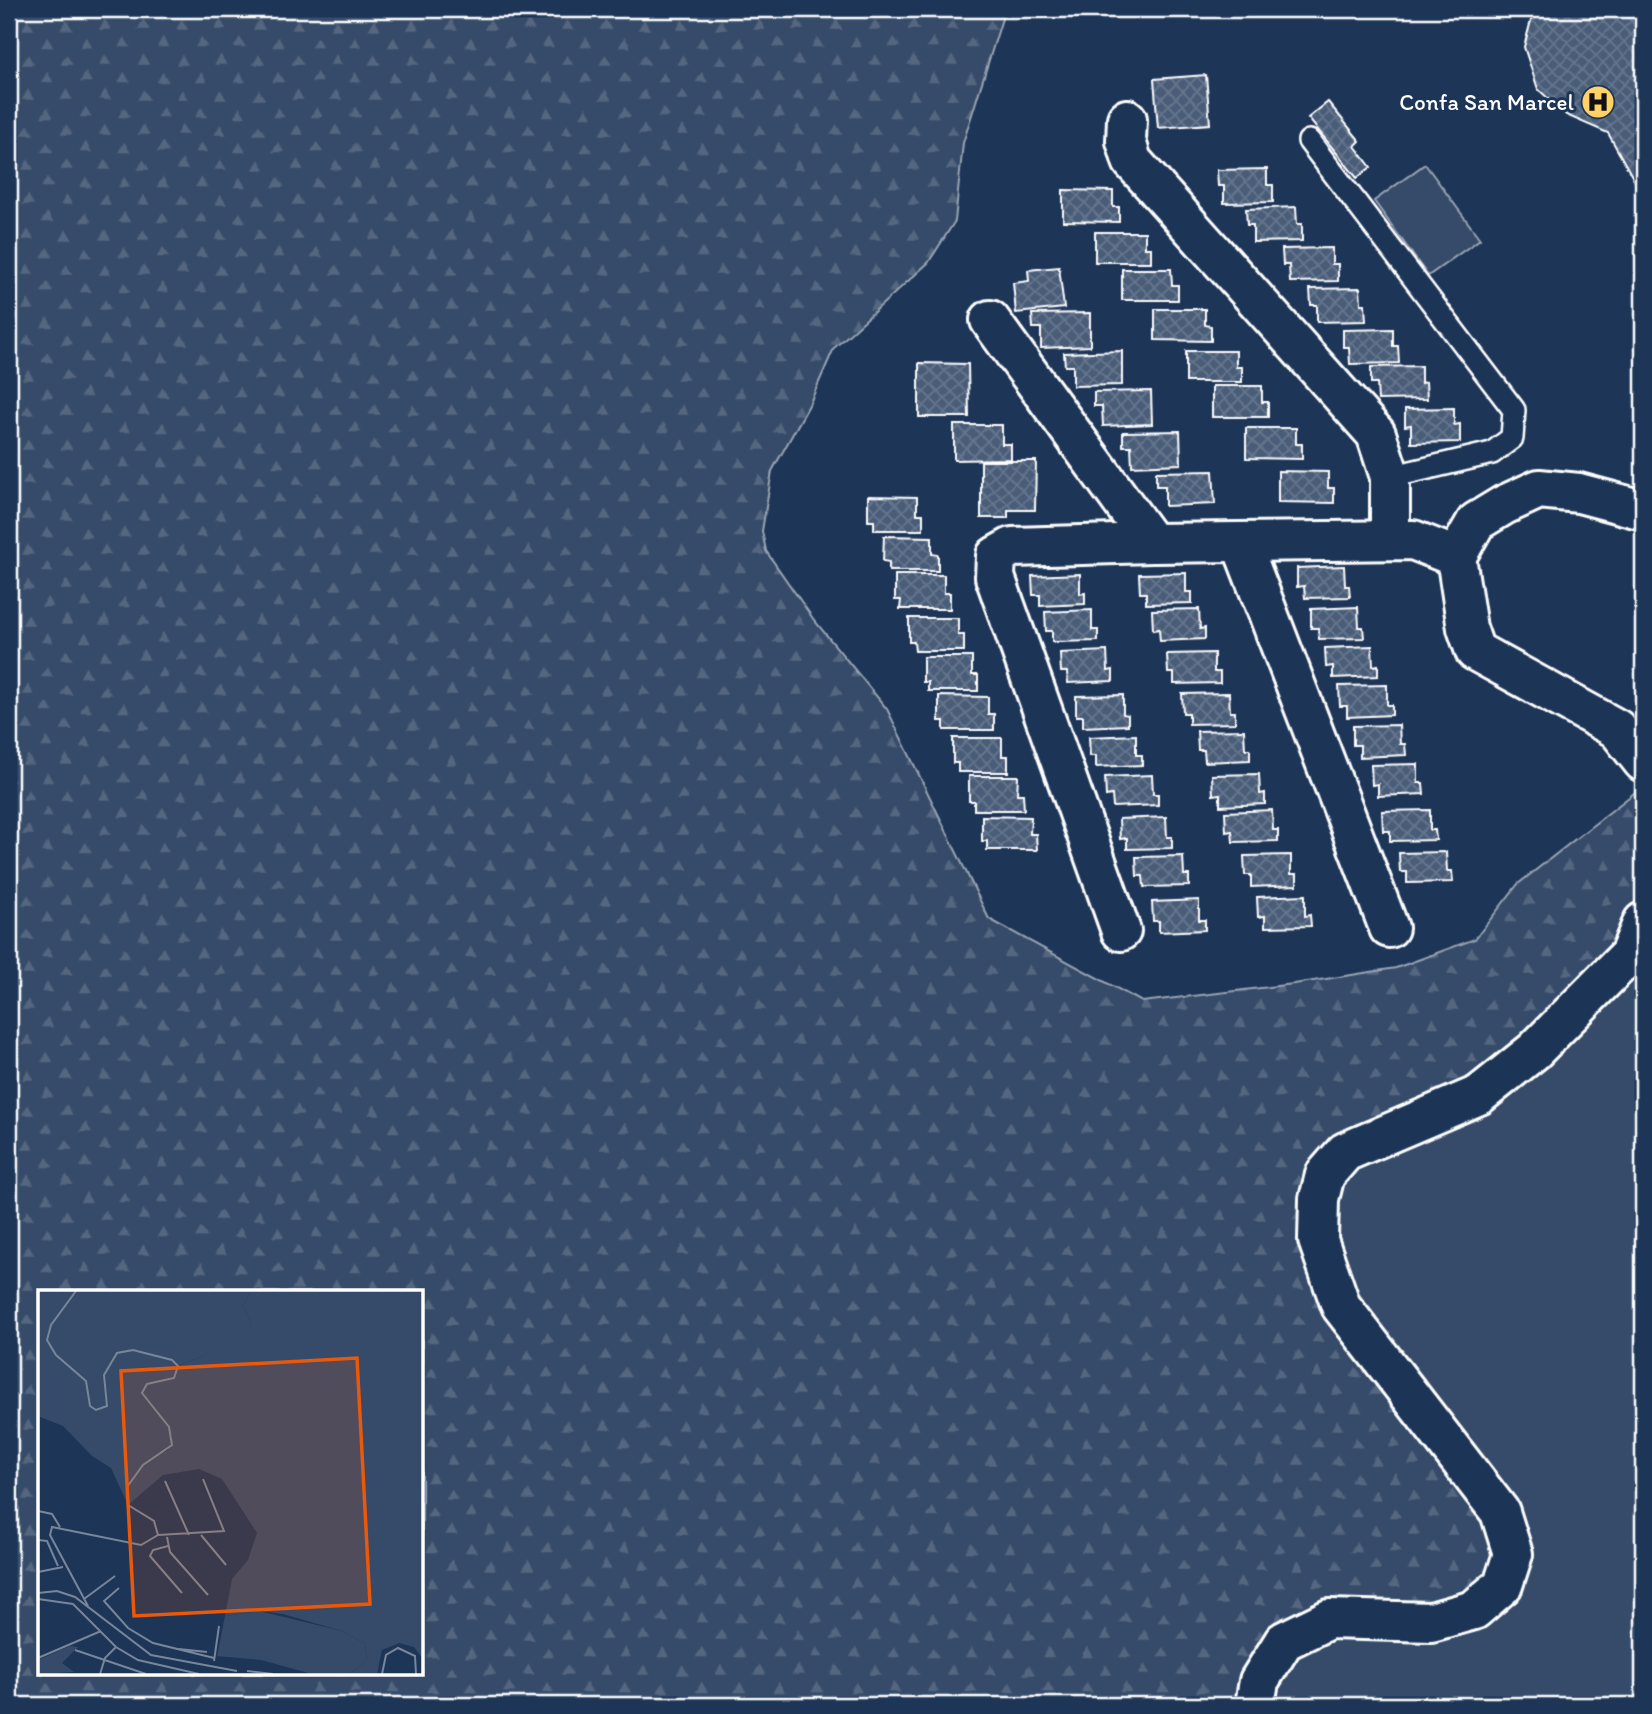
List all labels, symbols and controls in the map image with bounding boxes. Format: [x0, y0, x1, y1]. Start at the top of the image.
hospital icon: Confa San Marcel [1579, 83, 1617, 121]
place label: Confa San Marcel [1399, 88, 1574, 116]
inset map [38, 1290, 424, 1676]

